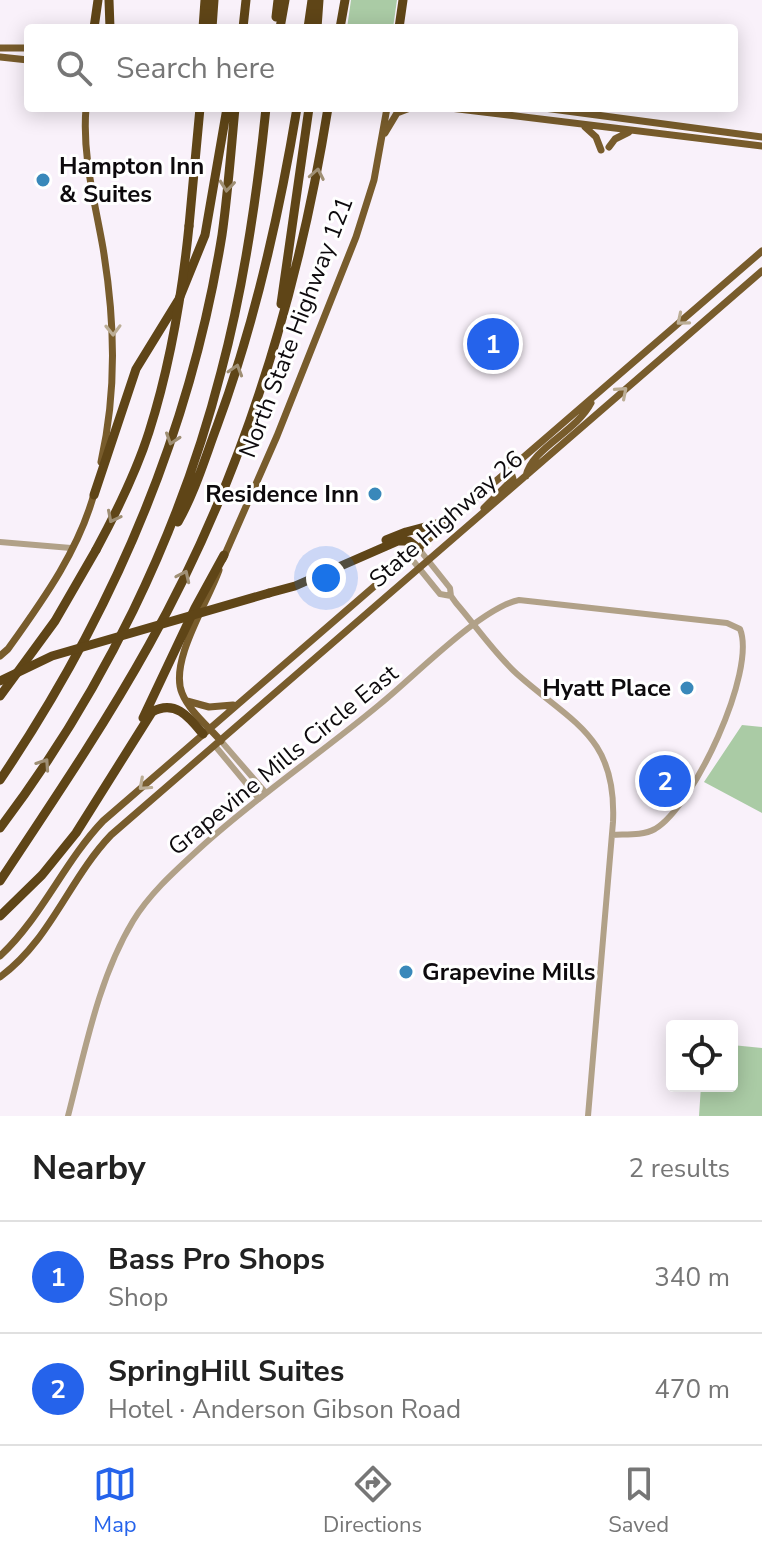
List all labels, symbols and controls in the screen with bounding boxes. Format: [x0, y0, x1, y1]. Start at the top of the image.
search box [24, 24, 738, 112]
icon: search [52, 46, 96, 90]
text: Search here [116, 48, 275, 89]
place label: Hampton Inn & Suites [59, 150, 204, 210]
one-way arrow [307, 167, 324, 181]
marker: Hampton Inn & Suites [34, 171, 52, 189]
one-way arrow [219, 180, 236, 193]
street label: North State Highway 121 [231, 192, 361, 462]
one-way arrow [676, 311, 691, 325]
pin: 1 [467, 314, 519, 374]
one-way arrow [105, 324, 122, 337]
one-way arrow [227, 364, 243, 378]
one-way arrow [612, 387, 627, 402]
one-way arrow [165, 431, 181, 445]
street label: State Highway 26 [362, 443, 530, 595]
place label: Residence Inn [205, 478, 359, 510]
marker: Residence Inn [366, 485, 384, 503]
one-way arrow [108, 508, 123, 523]
your location [306, 558, 346, 598]
one-way arrow [174, 570, 190, 585]
street label: Grapevine Mills Circle East [161, 657, 405, 863]
place label: Hyatt Place [542, 672, 671, 704]
marker: Hyatt Place [678, 679, 696, 697]
pin: 2 [639, 751, 691, 811]
one-way arrow [35, 759, 50, 773]
one-way arrow [138, 775, 153, 789]
place label: Grapevine Mills [422, 956, 595, 988]
marker: Grapevine Mills [397, 963, 415, 981]
map controls [666, 1020, 738, 1092]
button: locate [666, 1020, 738, 1092]
text: Nearby [32, 1145, 146, 1191]
text: 2 results [629, 1151, 730, 1186]
text: Bass Pro Shops [108, 1239, 325, 1280]
text: 1 [50, 1260, 66, 1295]
text: 340 m [654, 1260, 730, 1295]
text: Shop [108, 1280, 168, 1315]
text: SpringHill Suites [108, 1351, 344, 1392]
text: 2 [50, 1372, 66, 1407]
text: 470 m [654, 1372, 730, 1407]
text: Hotel · Anderson Gibson Road [108, 1392, 461, 1427]
tab: Map [93, 1462, 137, 1540]
tab: Directions [323, 1462, 422, 1540]
tab: Saved [608, 1462, 669, 1540]

